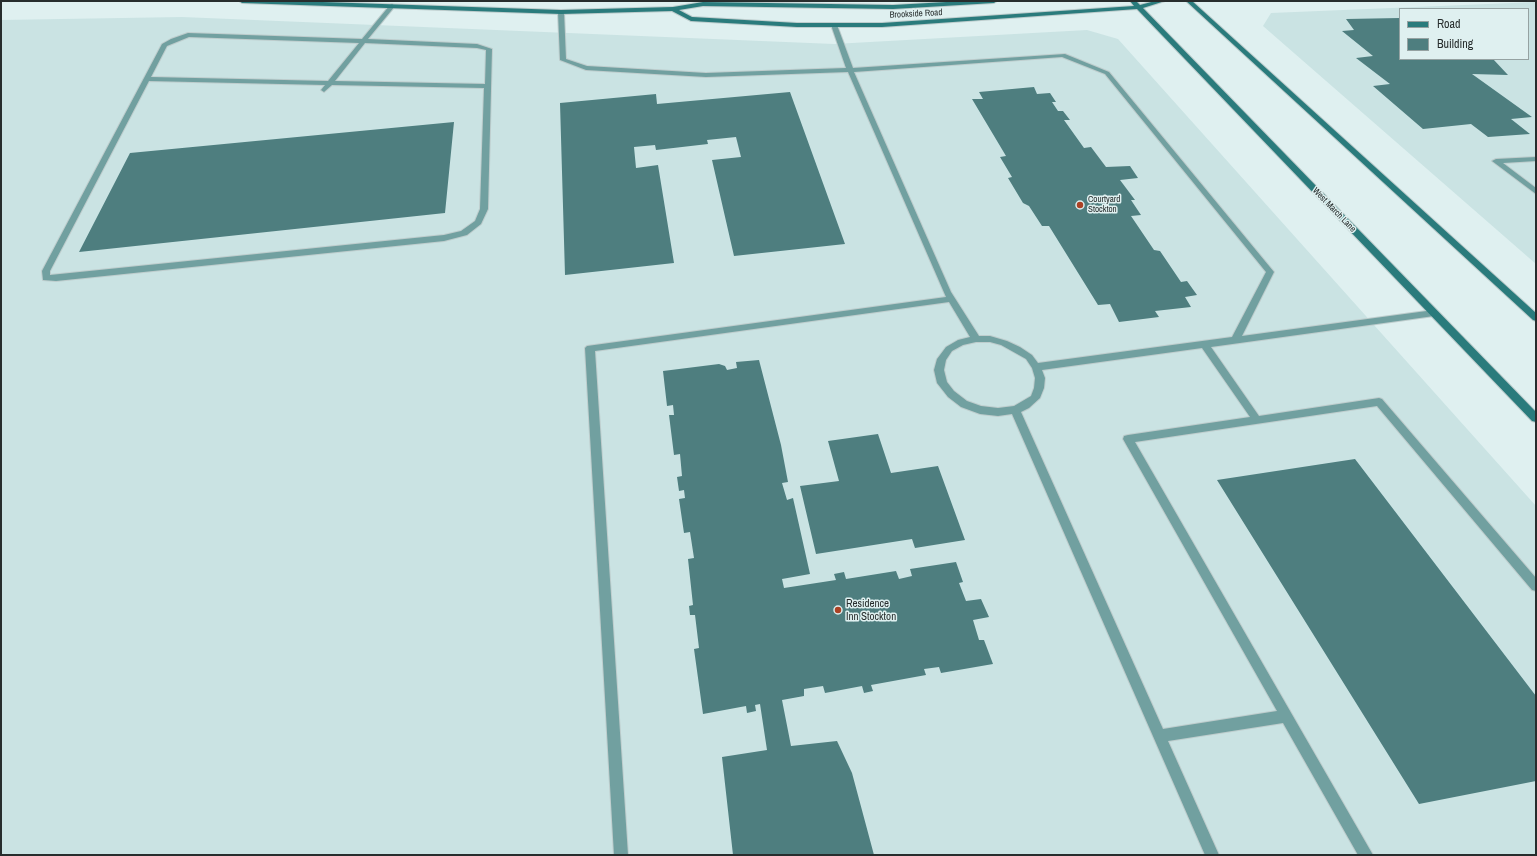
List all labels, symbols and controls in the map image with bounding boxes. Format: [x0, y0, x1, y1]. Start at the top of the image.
street label: Brookside Road [889, 7, 943, 21]
legend [1399, 8, 1529, 60]
text: Road [1437, 16, 1461, 32]
text: Building [1437, 36, 1473, 52]
street label: West March Lane [1310, 185, 1358, 235]
place label: Courtyard Stockton [1088, 195, 1120, 216]
marker: Courtyard Stockton [1075, 200, 1085, 210]
place label: Residence Inn Stockton [846, 597, 896, 623]
marker: Residence Inn Stockton [833, 605, 843, 615]

